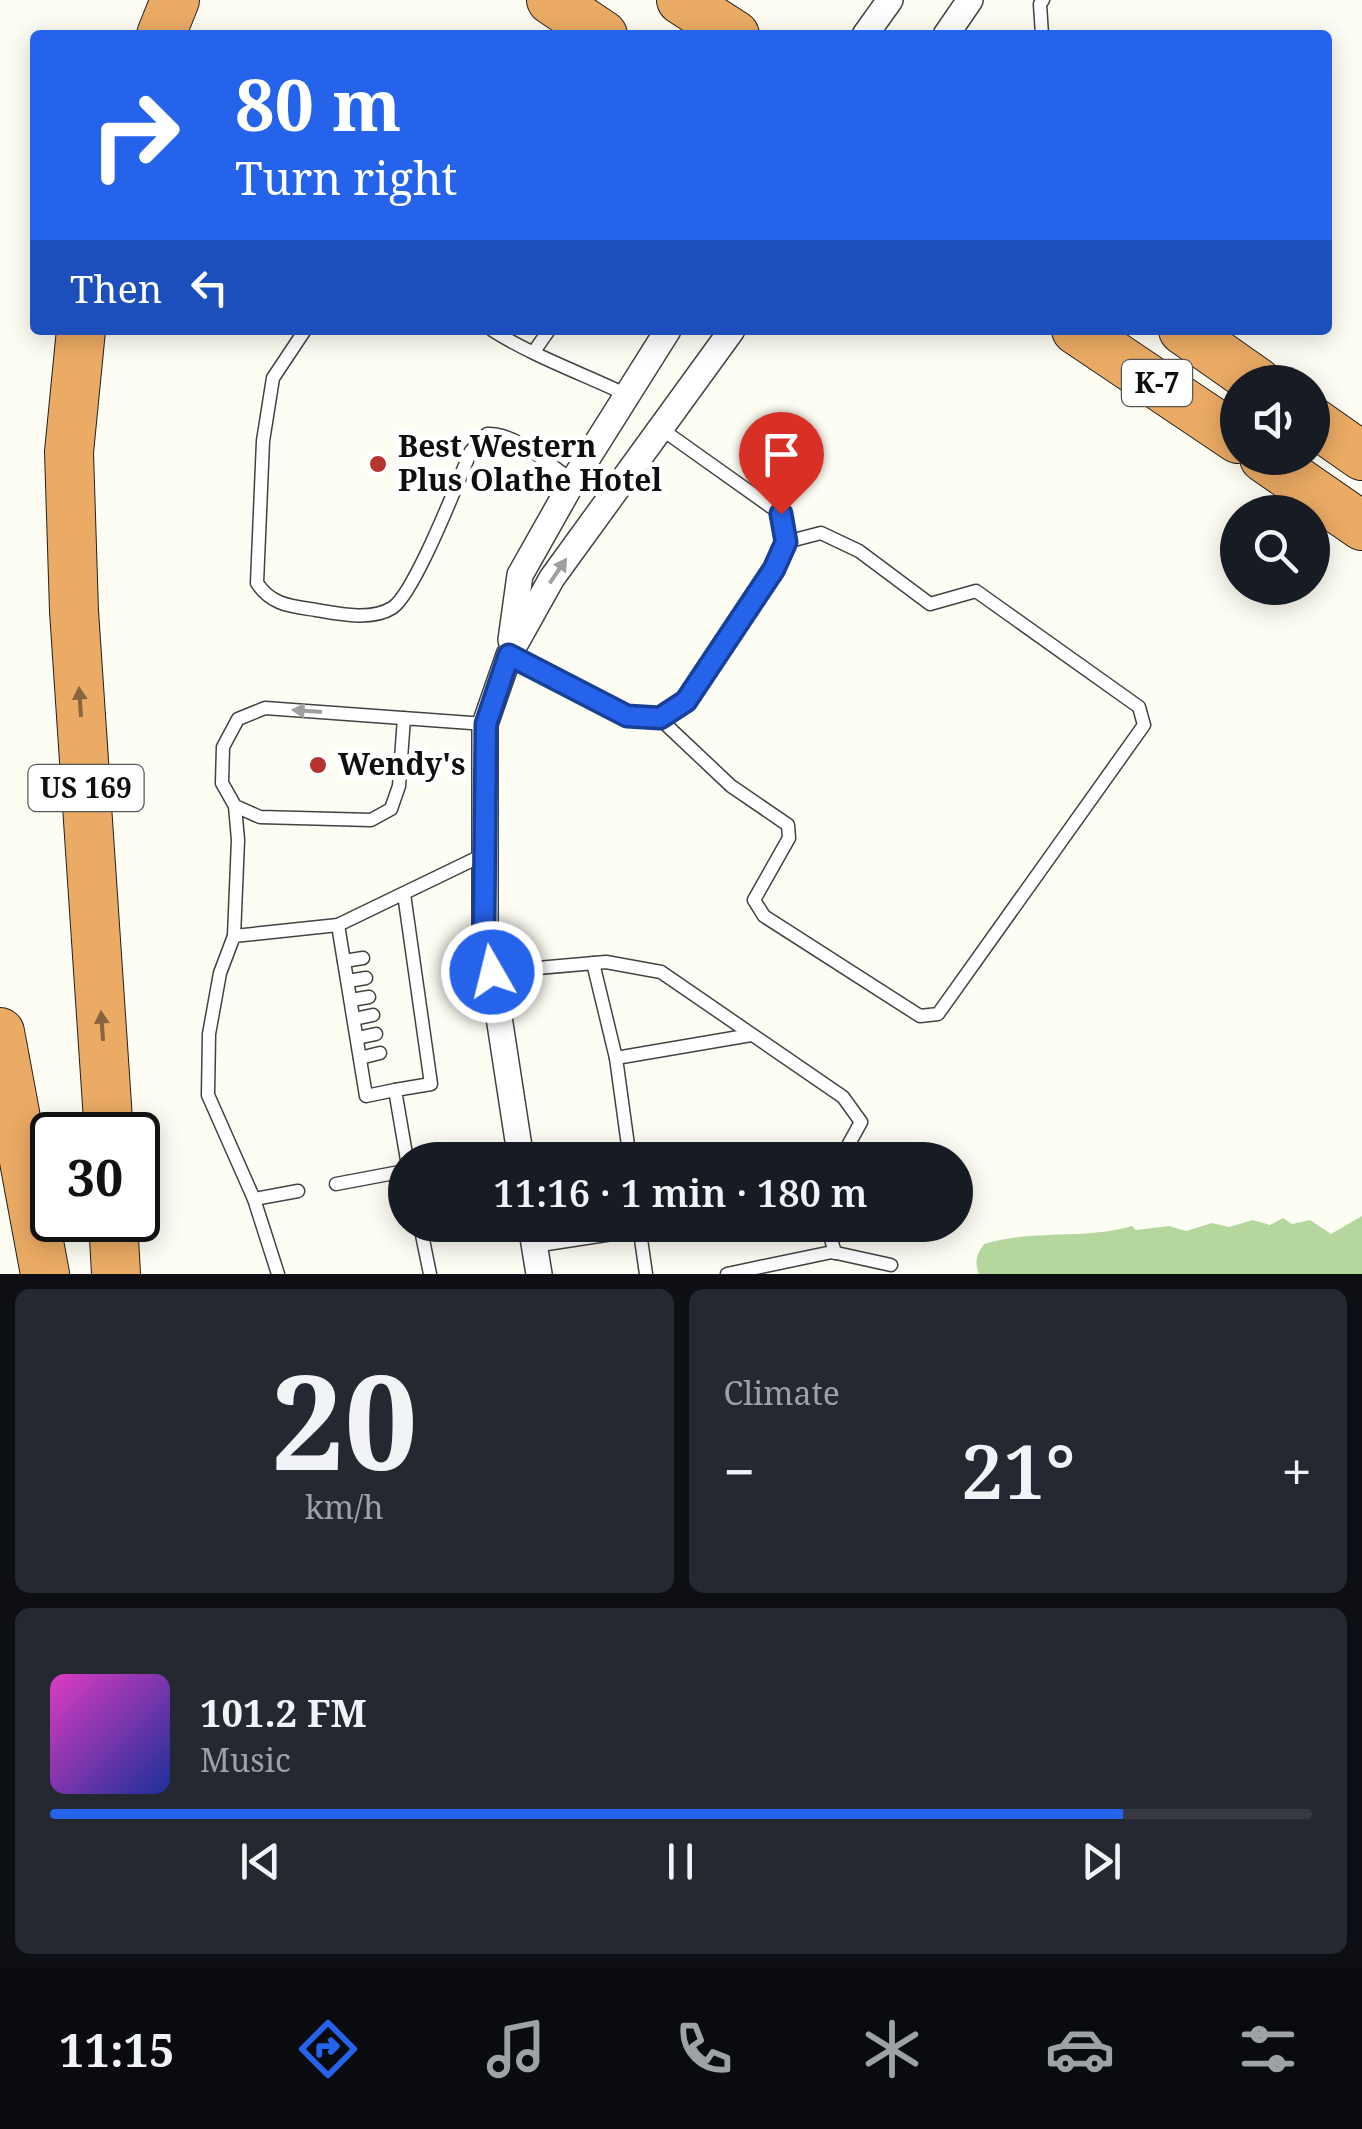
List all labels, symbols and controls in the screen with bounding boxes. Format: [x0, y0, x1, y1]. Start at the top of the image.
text: 80 m [235, 56, 401, 152]
icon: right [70, 70, 200, 200]
text: Turn right [235, 147, 457, 208]
icon: left [182, 260, 237, 315]
text: Then [70, 262, 162, 314]
road number: K-7 [1122, 360, 1192, 406]
map controls [1220, 365, 1330, 605]
button: sound [1220, 365, 1330, 475]
pin [739, 412, 824, 515]
place label: Best Western Plus Olathe Hotel [398, 425, 663, 500]
icon: arrive [754, 427, 809, 482]
marker: Best Western Plus Olathe Hotel [367, 453, 389, 475]
button: search [1220, 495, 1330, 605]
one-way arrow [548, 557, 567, 584]
one-way arrow [72, 685, 88, 717]
one-way arrow [290, 703, 322, 719]
place label: Wendy's [338, 743, 465, 784]
marker: Wendy's [307, 754, 329, 776]
road number: US 169 [28, 765, 144, 811]
position arrow [440, 920, 544, 1024]
one-way arrow [93, 1010, 109, 1041]
speed limit sign: 30 [30, 1112, 160, 1242]
text: 11:16 · 1 min · 180 m [493, 1166, 868, 1218]
text: 20 [271, 1331, 418, 1508]
text: Climate [724, 1371, 840, 1414]
text: 21° [961, 1419, 1076, 1521]
text: − [724, 1433, 755, 1508]
text: + [1281, 1433, 1312, 1508]
text: km/h [305, 1485, 384, 1528]
text: 101.2 FM [200, 1686, 367, 1738]
text: Music [200, 1738, 291, 1781]
icon: previous [233, 1834, 288, 1889]
icon: pause [653, 1834, 708, 1889]
icon: next [1074, 1834, 1129, 1889]
icon: directions [293, 2014, 363, 2084]
icon: music [481, 2014, 551, 2084]
icon: phone [669, 2014, 739, 2084]
icon: climate [857, 2014, 927, 2084]
icon: car [1045, 2014, 1115, 2084]
icon: filters [1233, 2014, 1303, 2084]
text: 11:15 [59, 2019, 174, 2080]

